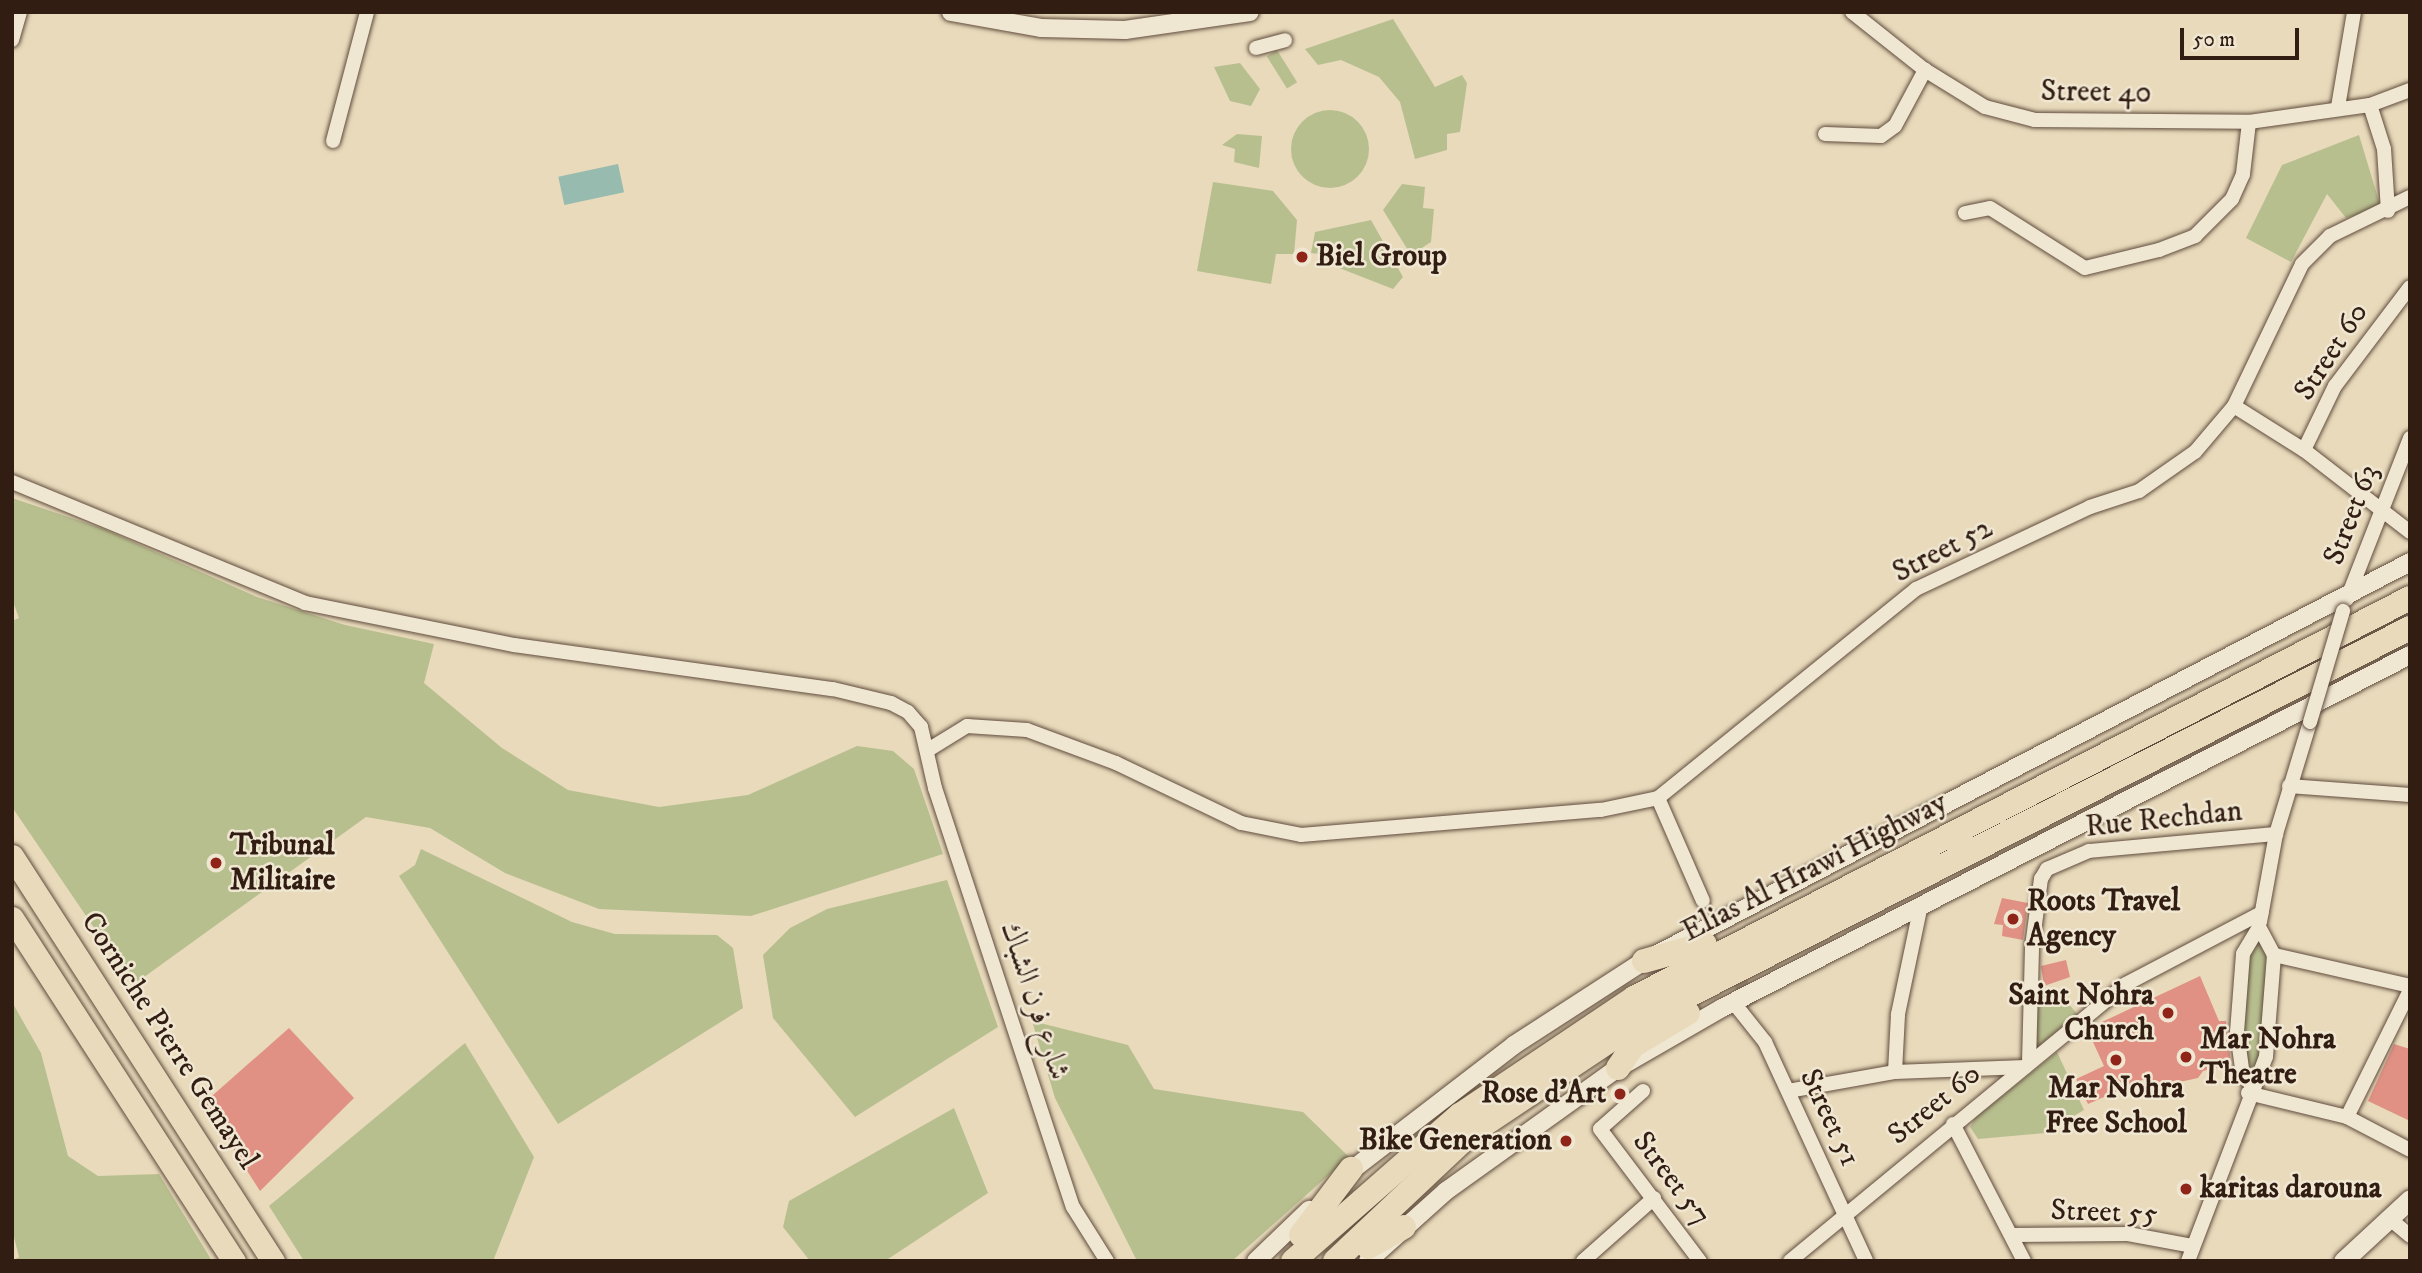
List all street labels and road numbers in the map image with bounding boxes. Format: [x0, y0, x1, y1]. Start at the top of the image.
street label: Street 40 [2040, 74, 2152, 112]
street label: Street 60 [2287, 296, 2377, 408]
street label: Street 63 [2317, 460, 2387, 570]
street label: Street 52 [1887, 511, 1999, 591]
street label: Elias Al Hrawi Highway [1676, 785, 1954, 951]
street label: Rue Rechdan [2084, 794, 2244, 846]
street label: Corniche Pierre Gemayel [72, 906, 266, 1176]
street label: شارع فرن الشباك [992, 917, 1076, 1085]
street label: Street 60 [1881, 1057, 1989, 1153]
street label: Street 51 [1791, 1064, 1867, 1172]
street label: Street 57 [1624, 1125, 1718, 1233]
street label: Street 55 [2050, 1193, 2158, 1233]

